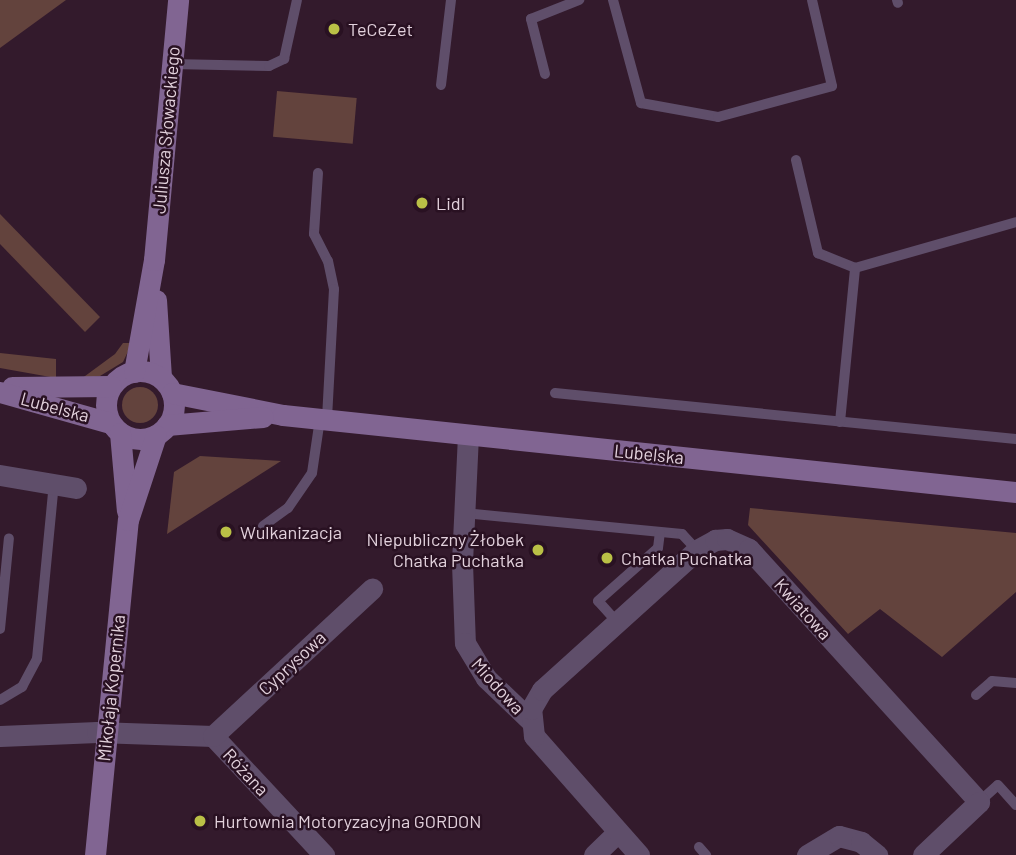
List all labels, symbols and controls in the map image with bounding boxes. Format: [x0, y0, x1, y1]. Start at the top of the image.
place label: TeCeZet [348, 18, 413, 40]
marker: TeCeZet [326, 21, 342, 37]
street label: Juliusza Słowackiego [148, 45, 184, 215]
place label: Lidl [436, 192, 465, 214]
marker: Lidl [414, 195, 430, 211]
street label: Lubelska [18, 388, 92, 426]
street label: Lubelska [613, 440, 685, 468]
place label: Wulkanizacja [240, 521, 342, 543]
marker: Wulkanizacja [218, 524, 234, 540]
place label: Niepubliczny Żłobek Chatka Puchatka [366, 529, 524, 572]
marker: Niepubliczny Żłobek Chatka Puchatka [530, 542, 546, 558]
place label: Chatka Puchatka [621, 547, 752, 569]
marker: Chatka Puchatka [599, 550, 615, 566]
street label: Kwiatowa [770, 574, 836, 644]
street label: Mikołaja Kopernika [93, 614, 129, 762]
street label: Cyprysowa [254, 626, 330, 700]
street label: Miodowa [467, 653, 529, 719]
street label: Różana [219, 744, 273, 800]
place label: Hurtownia Motoryzacyjna GORDON [214, 810, 481, 832]
marker: Hurtownia Motoryzacyjna GORDON [192, 813, 208, 829]

